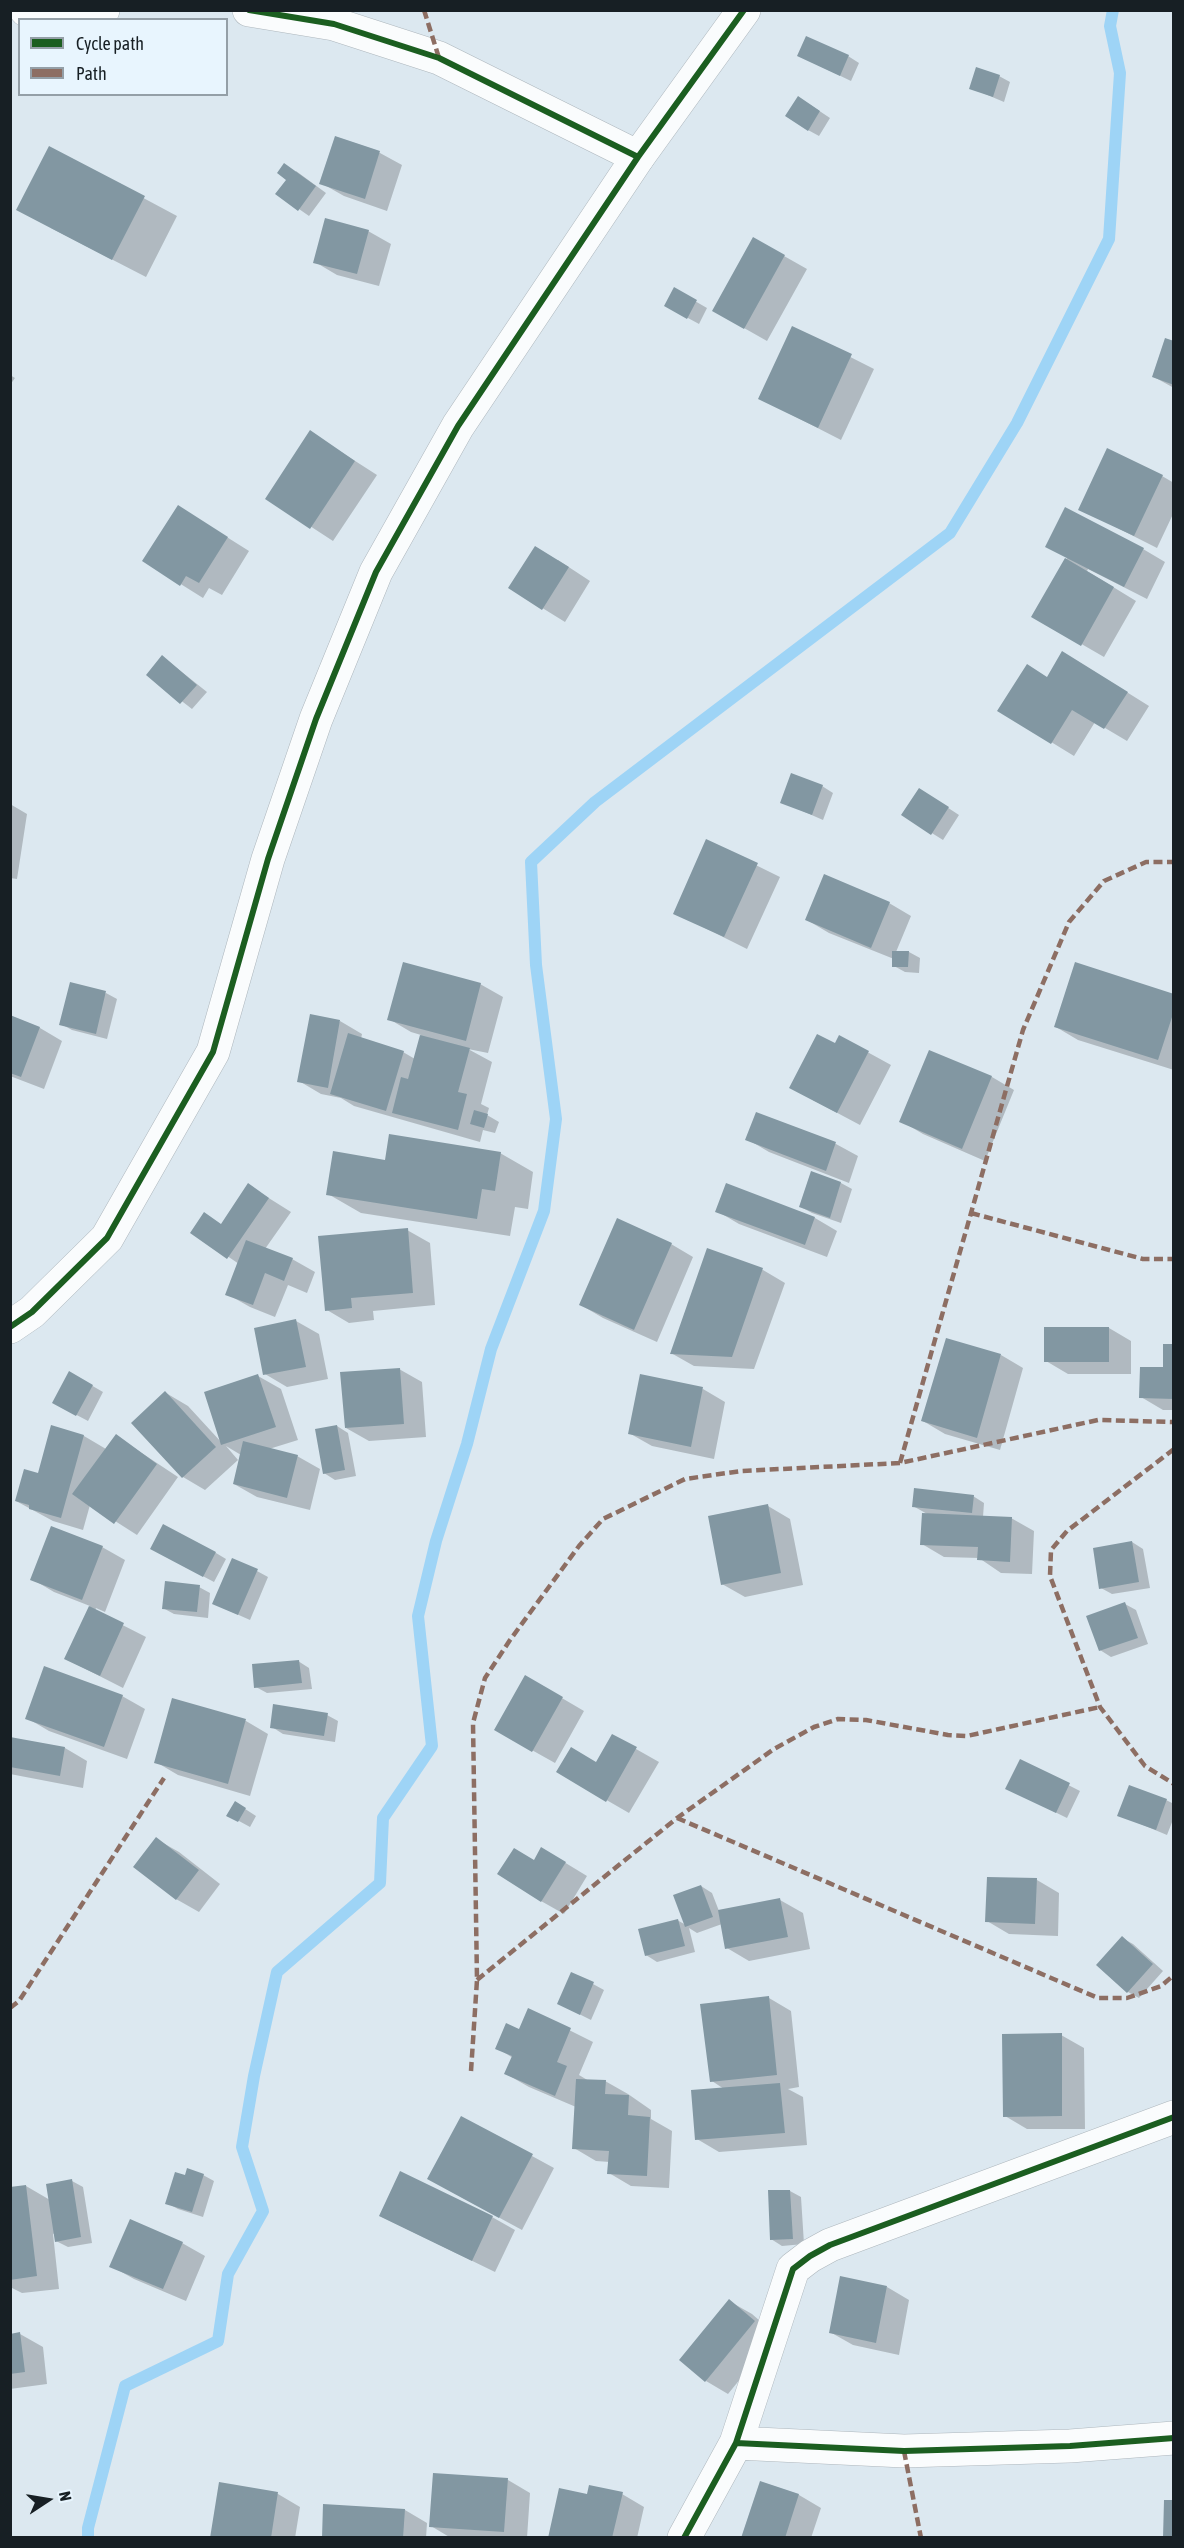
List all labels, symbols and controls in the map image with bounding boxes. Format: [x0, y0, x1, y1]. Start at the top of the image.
legend [18, 18, 228, 96]
text: Cycle path [76, 33, 144, 54]
text: Path [76, 63, 107, 84]
north arrow [18, 2470, 78, 2530]
text: N [56, 2490, 75, 2503]

